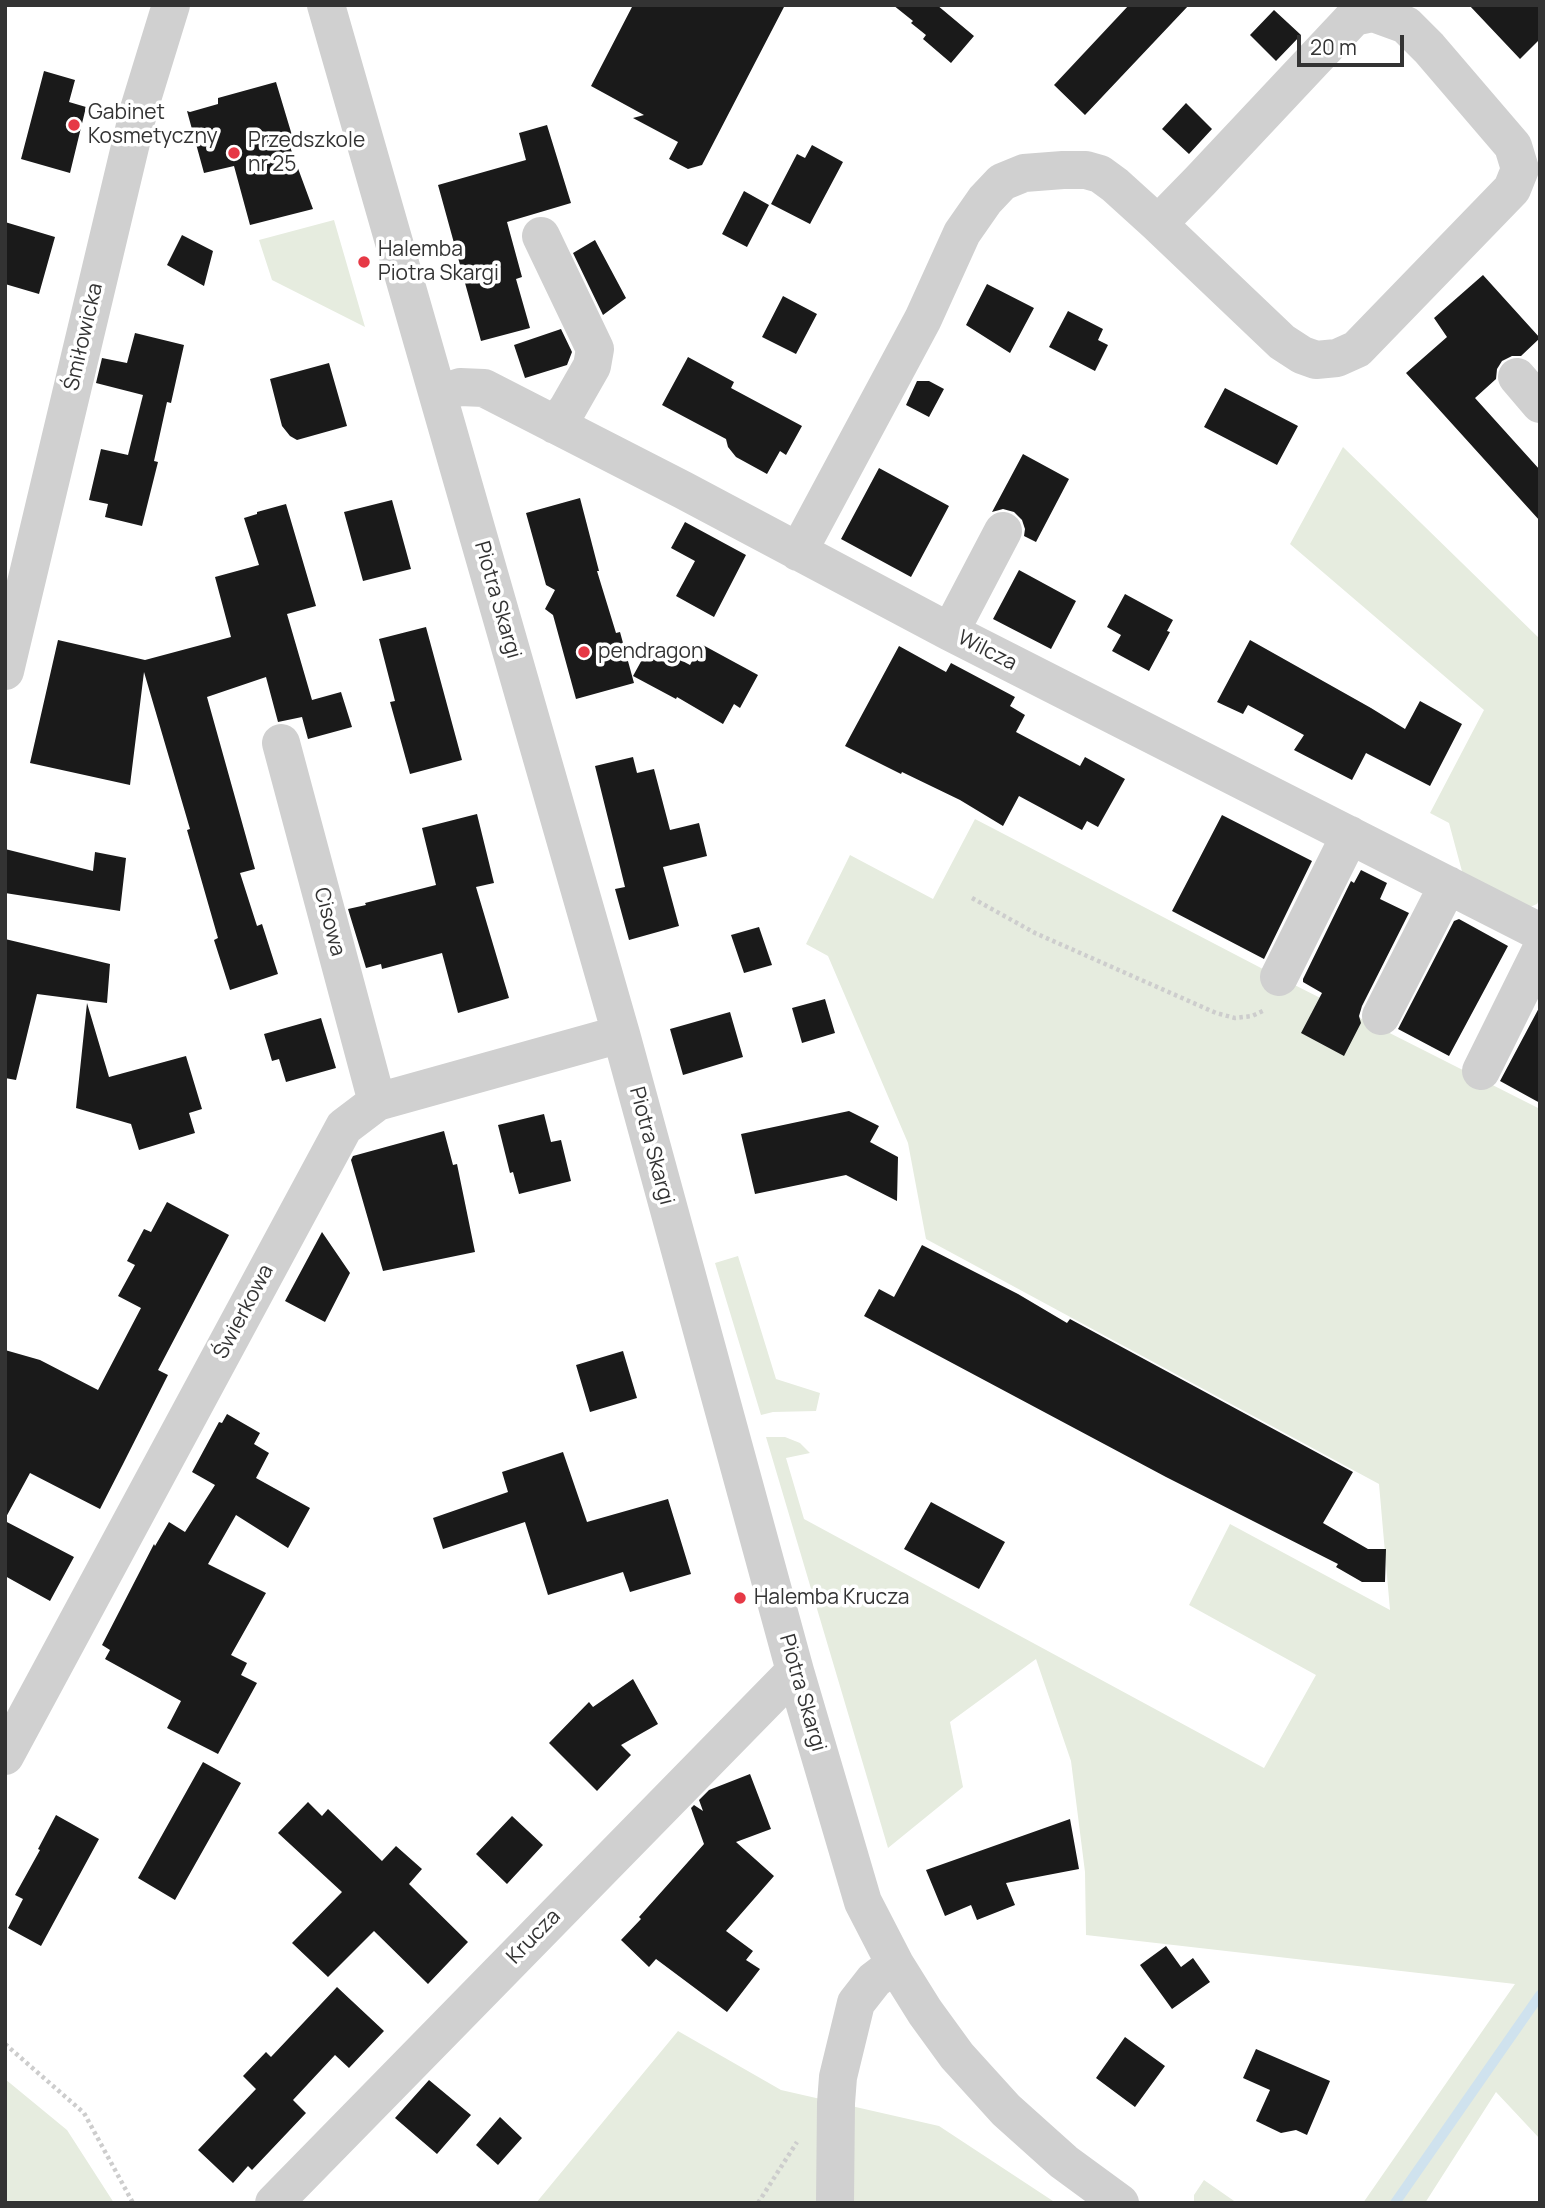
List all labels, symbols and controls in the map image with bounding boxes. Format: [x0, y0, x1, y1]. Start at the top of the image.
scale bar [1300, 21, 1407, 65]
text: 20 m [1310, 33, 1357, 61]
place label: Gabinet Kosmetyczny [88, 100, 218, 150]
marker: Gabinet Kosmetyczny [66, 117, 82, 133]
place label: Przedszkole nr 25 [248, 128, 365, 178]
marker: Przedszkole nr 25 [226, 145, 242, 161]
place label: Halemba Piotra Skargi [378, 237, 499, 287]
marker: Halemba Piotra Skargi [356, 254, 372, 270]
street label: Śmiłowicka [59, 281, 109, 393]
street label: Piotra Skargi [468, 538, 526, 662]
street label: Wilcza [953, 626, 1021, 676]
place label: pendragon [598, 639, 703, 665]
marker: pendragon [576, 644, 592, 660]
street label: Cisowa [308, 885, 350, 959]
street label: Piotra Skargi [623, 1084, 679, 1208]
street label: Świerkowa [209, 1261, 279, 1363]
place label: Halemba Krucza [754, 1585, 909, 1611]
marker: Halemba Krucza [732, 1590, 748, 1606]
street label: Piotra Skargi [773, 1631, 831, 1755]
street label: Krucza [502, 1904, 566, 1970]

